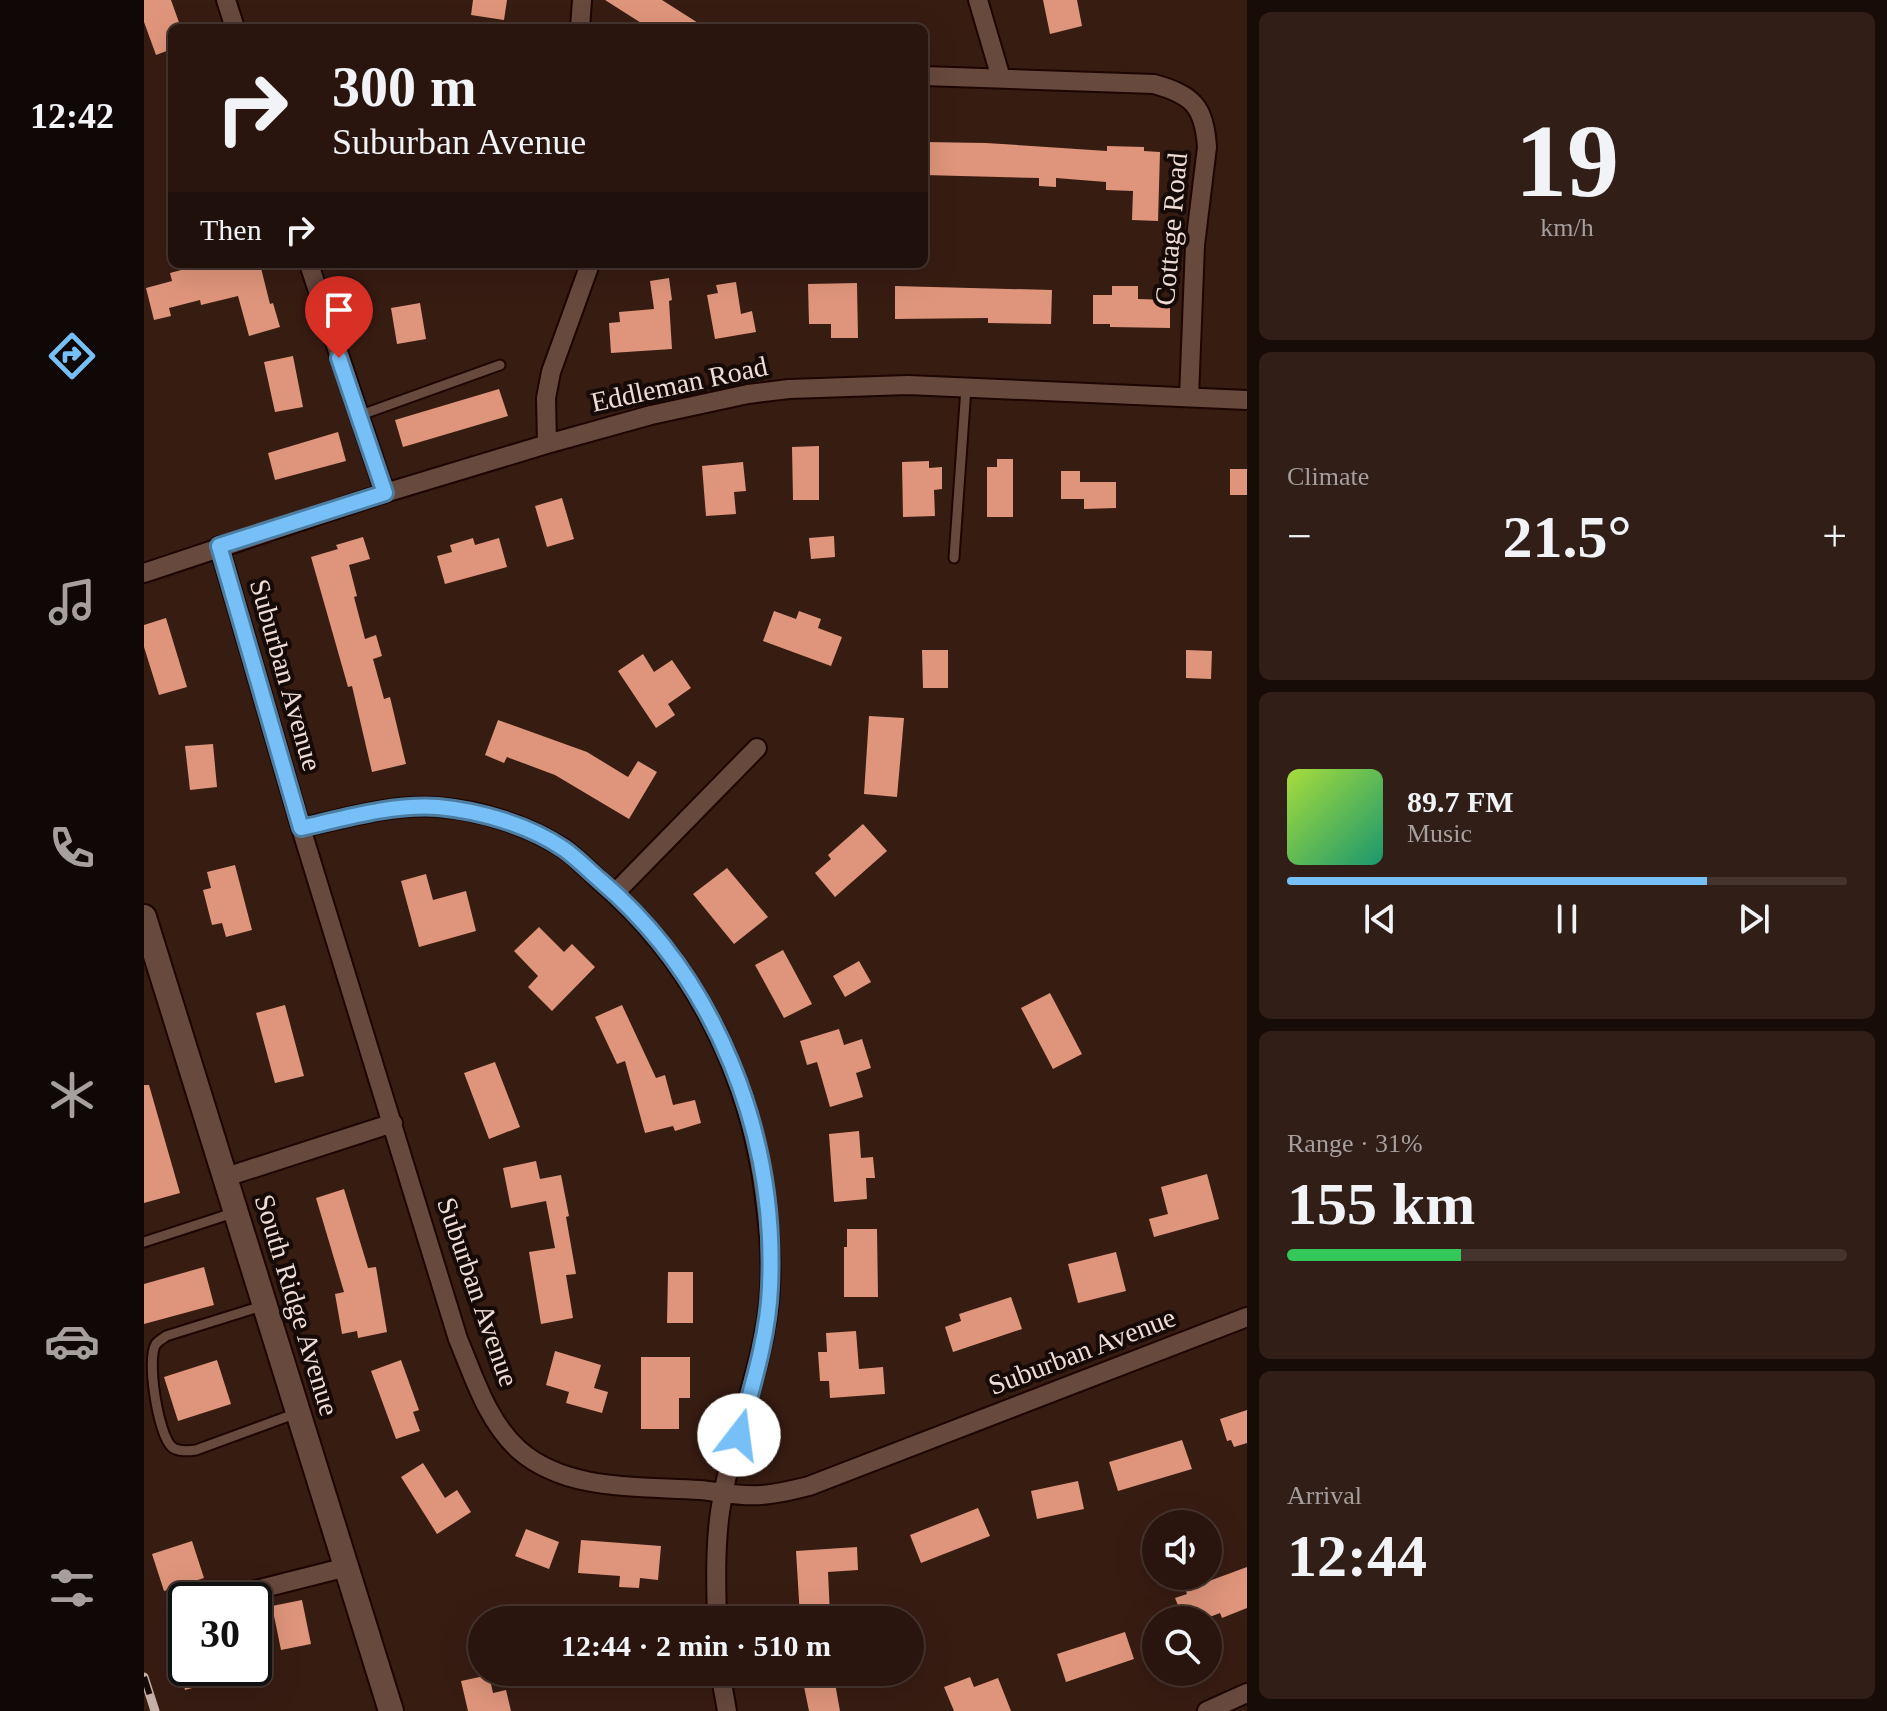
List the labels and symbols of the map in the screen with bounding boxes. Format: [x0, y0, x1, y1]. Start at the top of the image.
street label: Cottage Road [1149, 151, 1193, 307]
pin [305, 276, 373, 358]
street label: Eddleman Road [588, 350, 770, 418]
street label: Suburban Avenue [244, 576, 328, 774]
street label: South Ridge Avenue [249, 1191, 345, 1419]
street label: Suburban Avenue [431, 1193, 525, 1391]
street label: Suburban Avenue [984, 1301, 1180, 1401]
position arrow [697, 1393, 781, 1477]
speed limit sign: 30 [168, 1582, 272, 1686]

